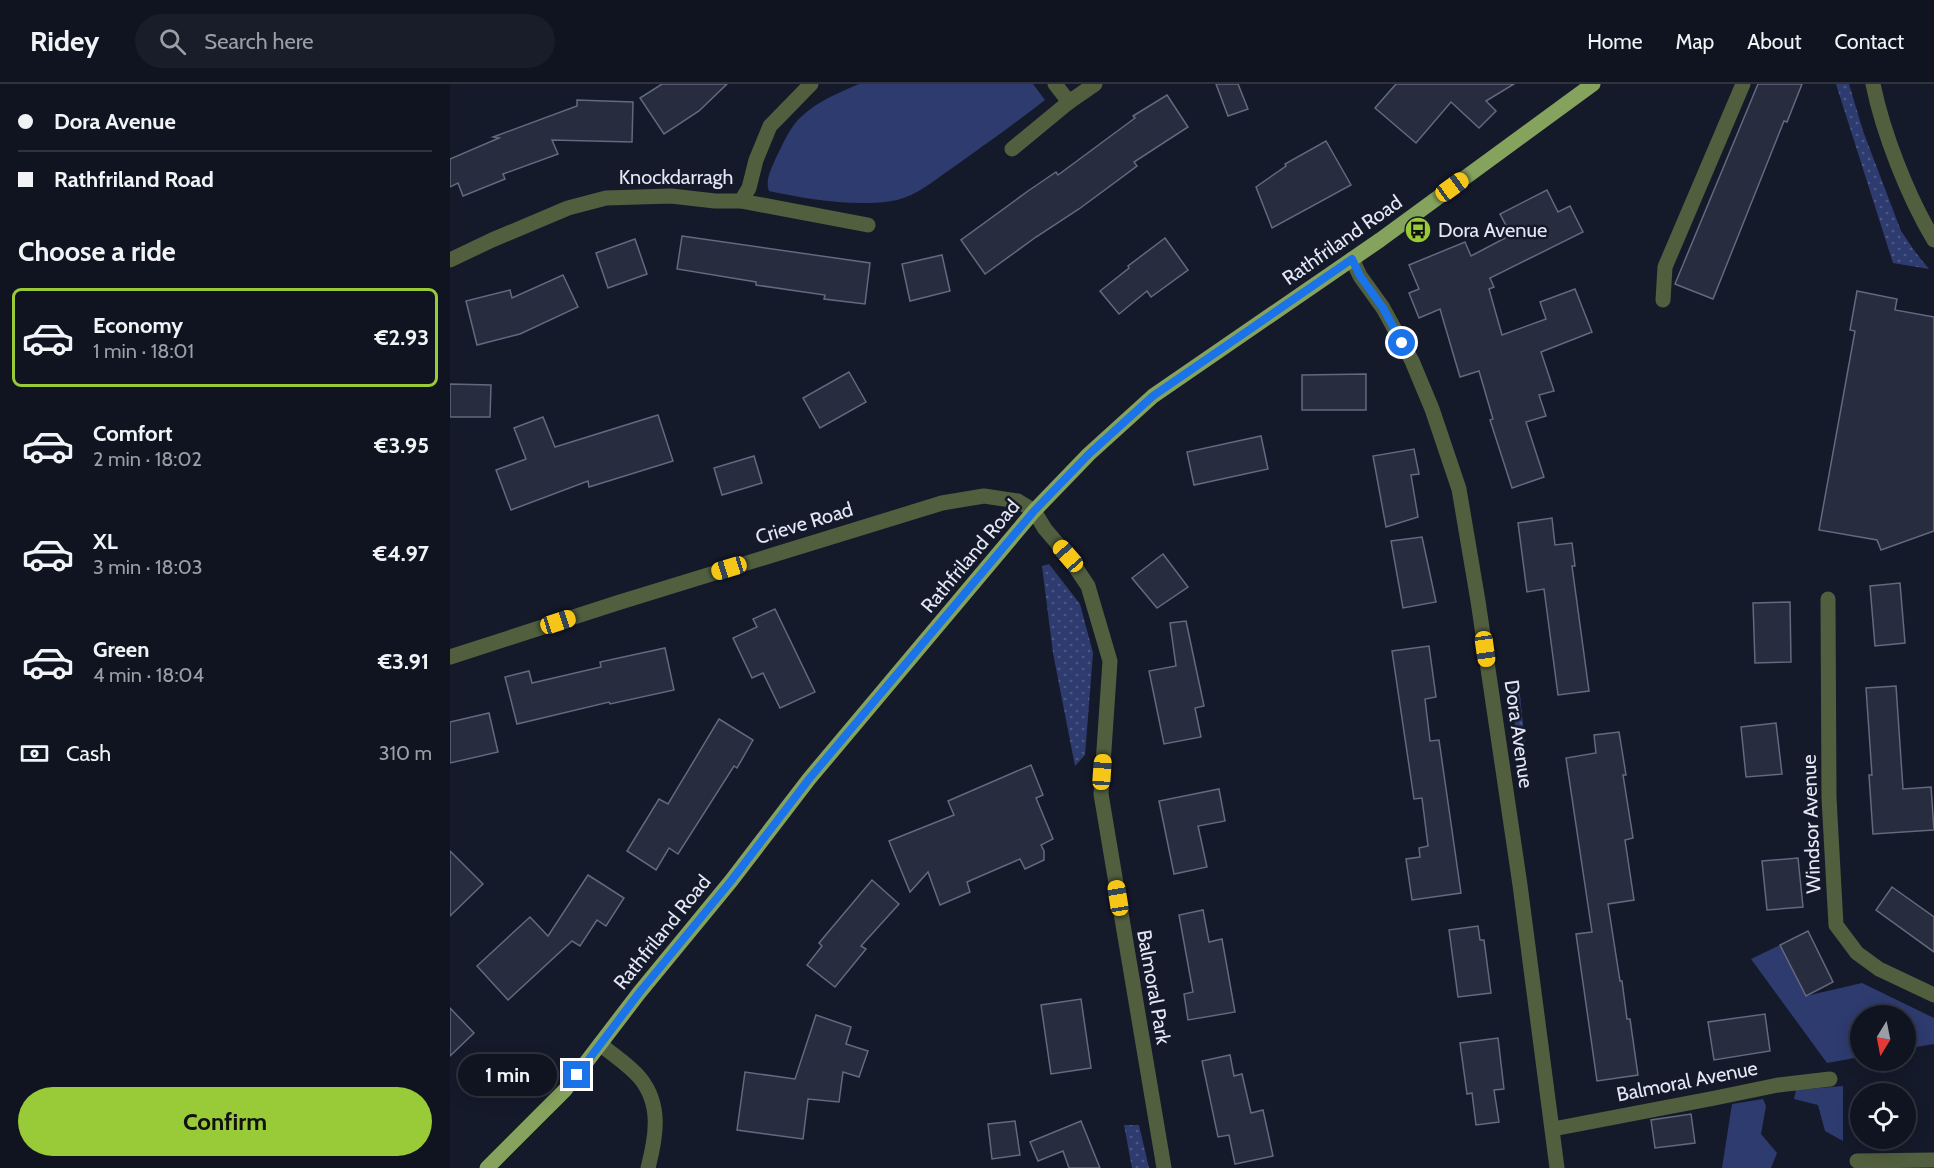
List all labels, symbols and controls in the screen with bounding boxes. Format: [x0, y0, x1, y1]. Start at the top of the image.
search box [135, 14, 555, 68]
text: Ridey [30, 24, 99, 58]
icon: search [156, 25, 189, 58]
text: Search here [204, 28, 314, 55]
text: Home [1587, 29, 1643, 54]
text: Map [1676, 29, 1714, 54]
text: About [1747, 29, 1801, 54]
text: Contact [1834, 29, 1904, 54]
text: Dora Avenue [54, 108, 176, 135]
street label: Knockdarragh [619, 165, 733, 189]
text: Rathfriland Road [54, 166, 214, 193]
car [1432, 169, 1472, 205]
street label: Rathfriland Road [1278, 190, 1406, 290]
bus stop icon: Dora Avenue [1403, 215, 1433, 245]
place label: Dora Avenue [1438, 218, 1547, 242]
text: Choose a ride [18, 235, 176, 268]
icon: car [21, 311, 75, 365]
text: Economy [93, 312, 183, 339]
text: €2.93 [374, 324, 429, 351]
route start [1388, 329, 1415, 356]
text: 1 min · 18:01 [93, 339, 194, 363]
icon: car [21, 419, 75, 473]
text: Comfort [93, 420, 172, 447]
text: €3.95 [374, 432, 429, 459]
text: 2 min · 18:02 [93, 447, 202, 471]
street label: Rathfriland Road [916, 494, 1024, 618]
street label: Crieve Road [752, 497, 856, 549]
icon: car [21, 527, 75, 581]
text: XL [93, 528, 118, 555]
car [1049, 537, 1087, 575]
text: €4.97 [373, 540, 429, 567]
car [709, 554, 749, 582]
text: 3 min · 18:03 [93, 555, 203, 579]
car [538, 608, 578, 636]
car [1474, 630, 1496, 668]
icon: car [21, 635, 75, 689]
text: Green [93, 636, 149, 663]
text: €3.91 [378, 648, 429, 675]
text: 4 min · 18:04 [93, 663, 204, 687]
street label: Dora Avenue [1500, 678, 1538, 790]
icon: cash [18, 737, 51, 770]
text: Cash [66, 740, 111, 767]
text: 310 m [379, 741, 432, 765]
car [1092, 753, 1112, 791]
street label: Windsor Avenue [1797, 754, 1825, 894]
street label: Rathfriland Road [608, 870, 716, 994]
car [1106, 879, 1130, 917]
street label: Balmoral Park [1132, 928, 1176, 1046]
north arrow [1850, 1005, 1916, 1071]
map controls [1850, 1005, 1916, 1149]
callout: 1 min [457, 1054, 556, 1096]
street label: Balmoral Avenue [1614, 1056, 1760, 1106]
route end [563, 1061, 590, 1088]
text: 1 min [485, 1063, 530, 1087]
button: locate [1850, 1083, 1916, 1149]
button: Confirm [18, 1087, 432, 1156]

